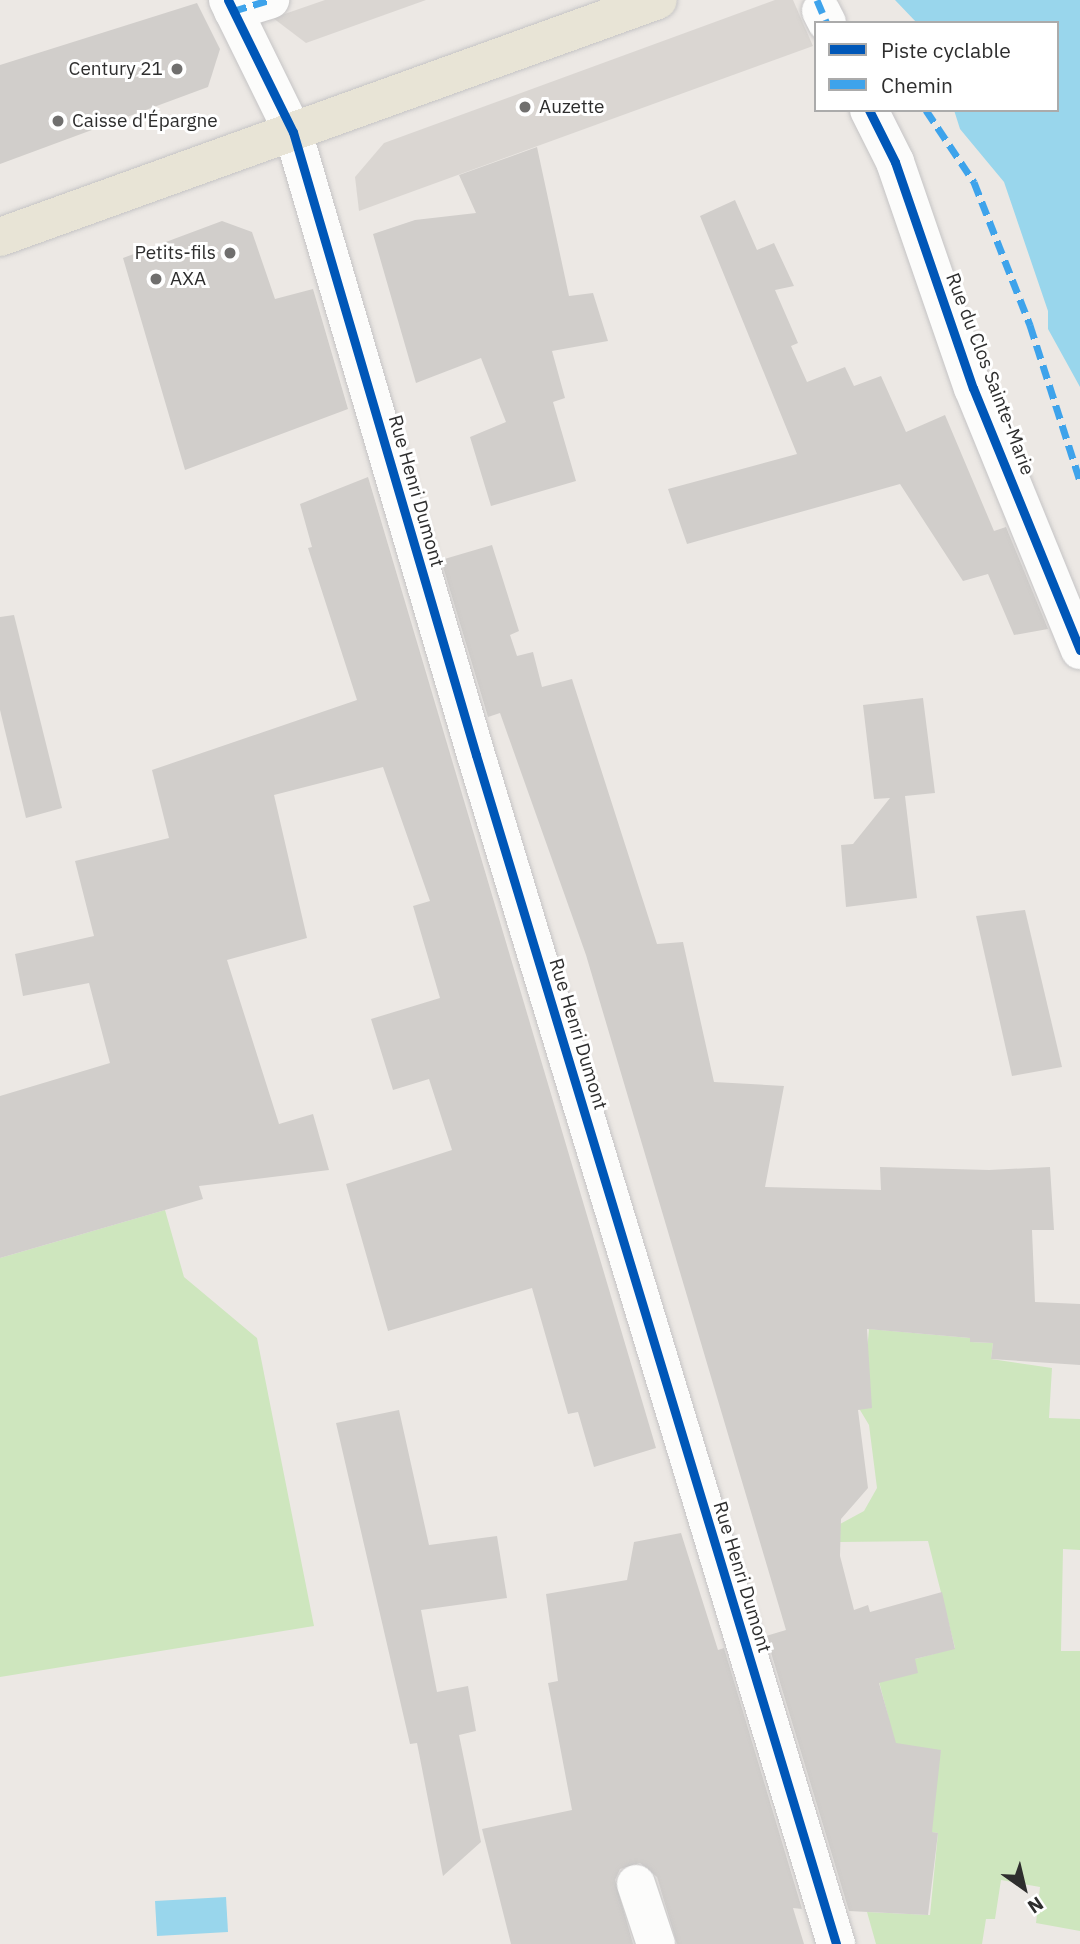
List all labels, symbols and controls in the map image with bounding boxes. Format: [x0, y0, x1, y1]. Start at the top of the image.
legend [814, 21, 1059, 112]
text: Piste cyclable [881, 36, 1011, 64]
place label: Century 21 [69, 58, 163, 80]
marker: Century 21 [169, 61, 185, 77]
text: Chemin [881, 71, 953, 99]
place label: Auzette [539, 96, 605, 118]
marker: Auzette [517, 99, 533, 115]
place label: Caisse d'Épargne [72, 110, 218, 132]
marker: Caisse d'Épargne [50, 113, 66, 129]
place label: Petits-fils [135, 242, 216, 264]
marker: Petits-fils [222, 245, 238, 261]
place label: AXA [170, 268, 206, 290]
street label: Rue du Clos Sainte-Marie [941, 270, 1039, 478]
marker: AXA [148, 271, 164, 287]
street label: Rue Henri Dumont [383, 412, 449, 570]
street label: Rue Henri Dumont [544, 956, 612, 1112]
street label: Rue Henri Dumont [708, 1499, 776, 1655]
north arrow [989, 1853, 1059, 1923]
text: N [1023, 1892, 1048, 1919]

